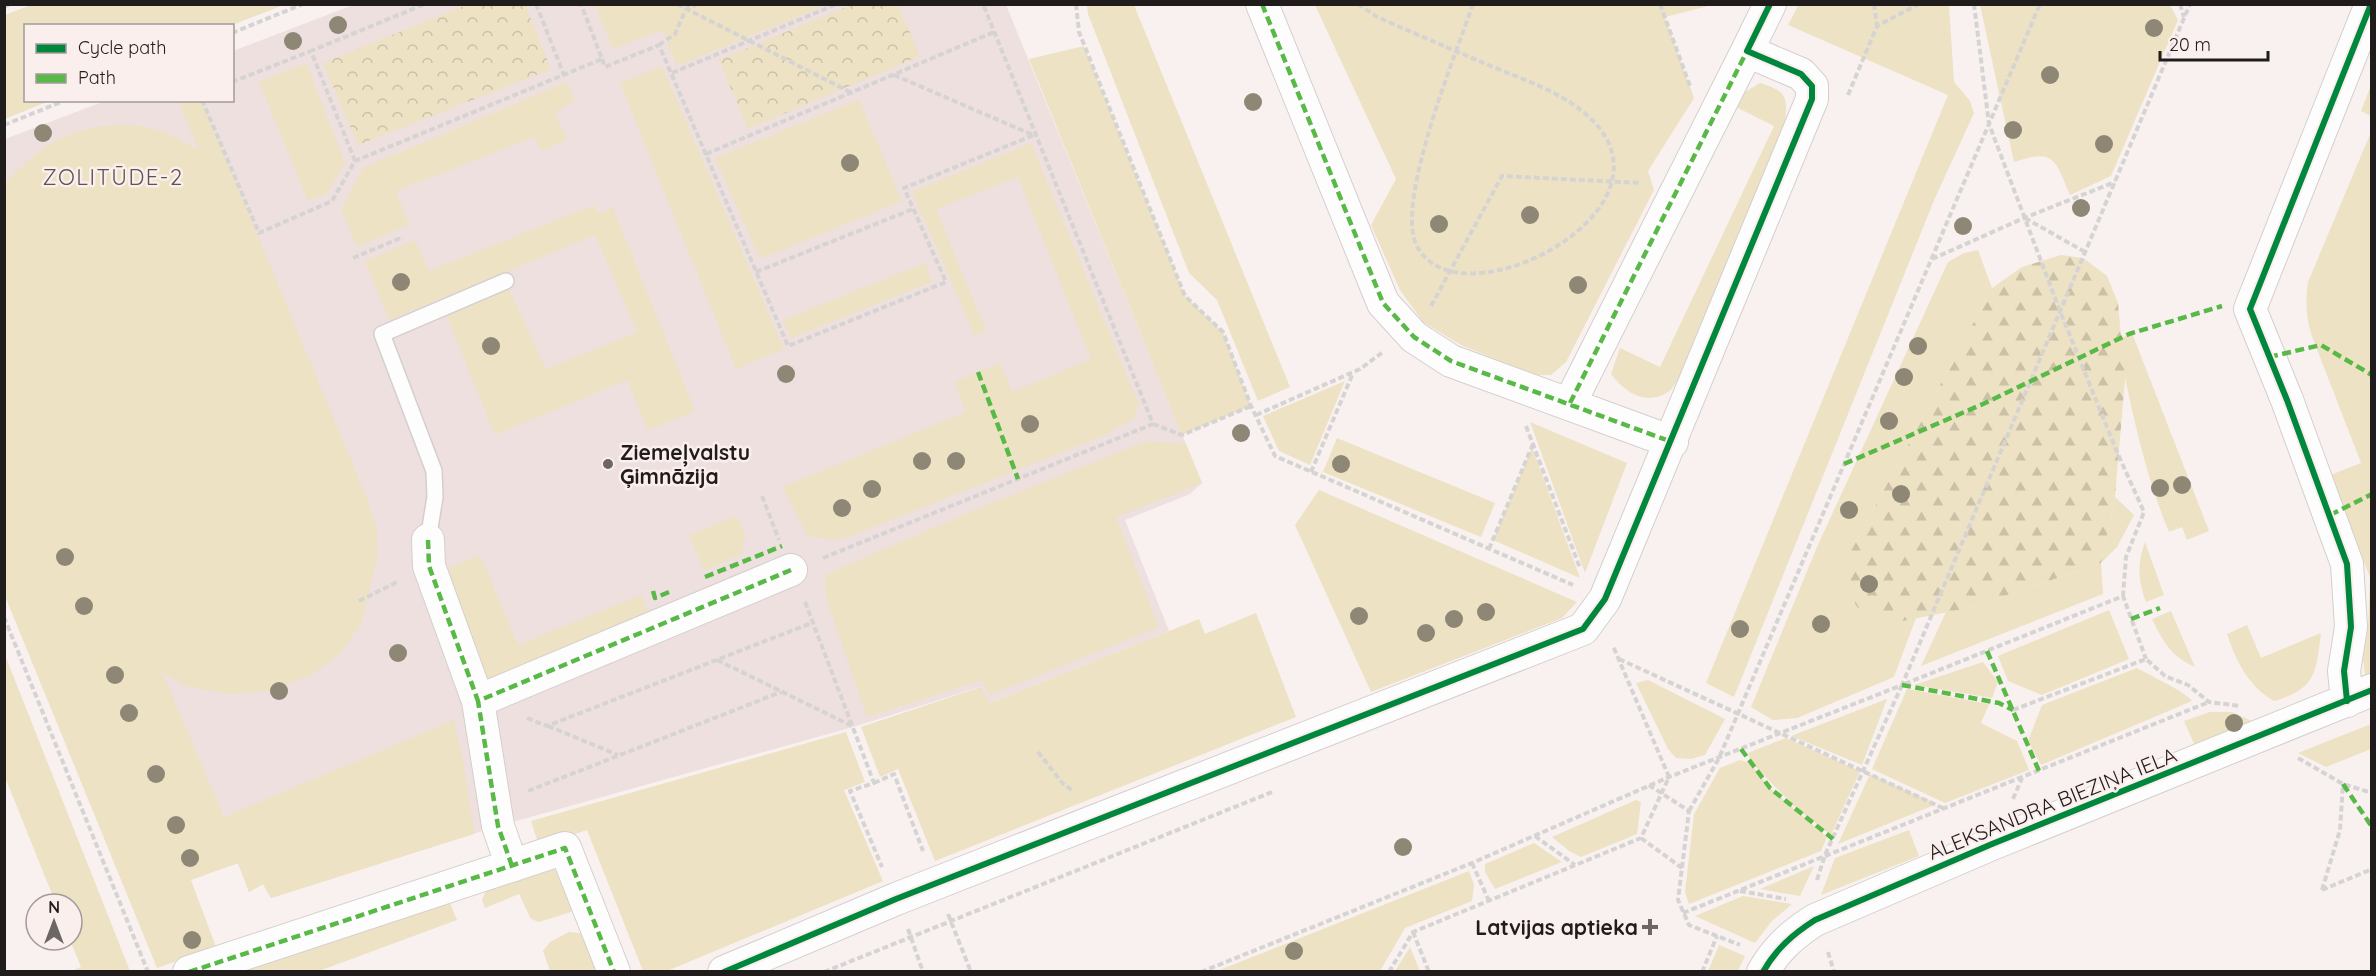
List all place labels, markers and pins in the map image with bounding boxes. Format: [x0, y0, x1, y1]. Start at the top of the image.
place label: Ziemeļvalstu Ģimnāzija [620, 439, 750, 489]
marker: Ziemeļvalstu Ģimnāzija [601, 457, 615, 471]
place label: Latvijas aptieka [1475, 914, 1638, 940]
marker: Latvijas aptieka [1643, 920, 1657, 934]

